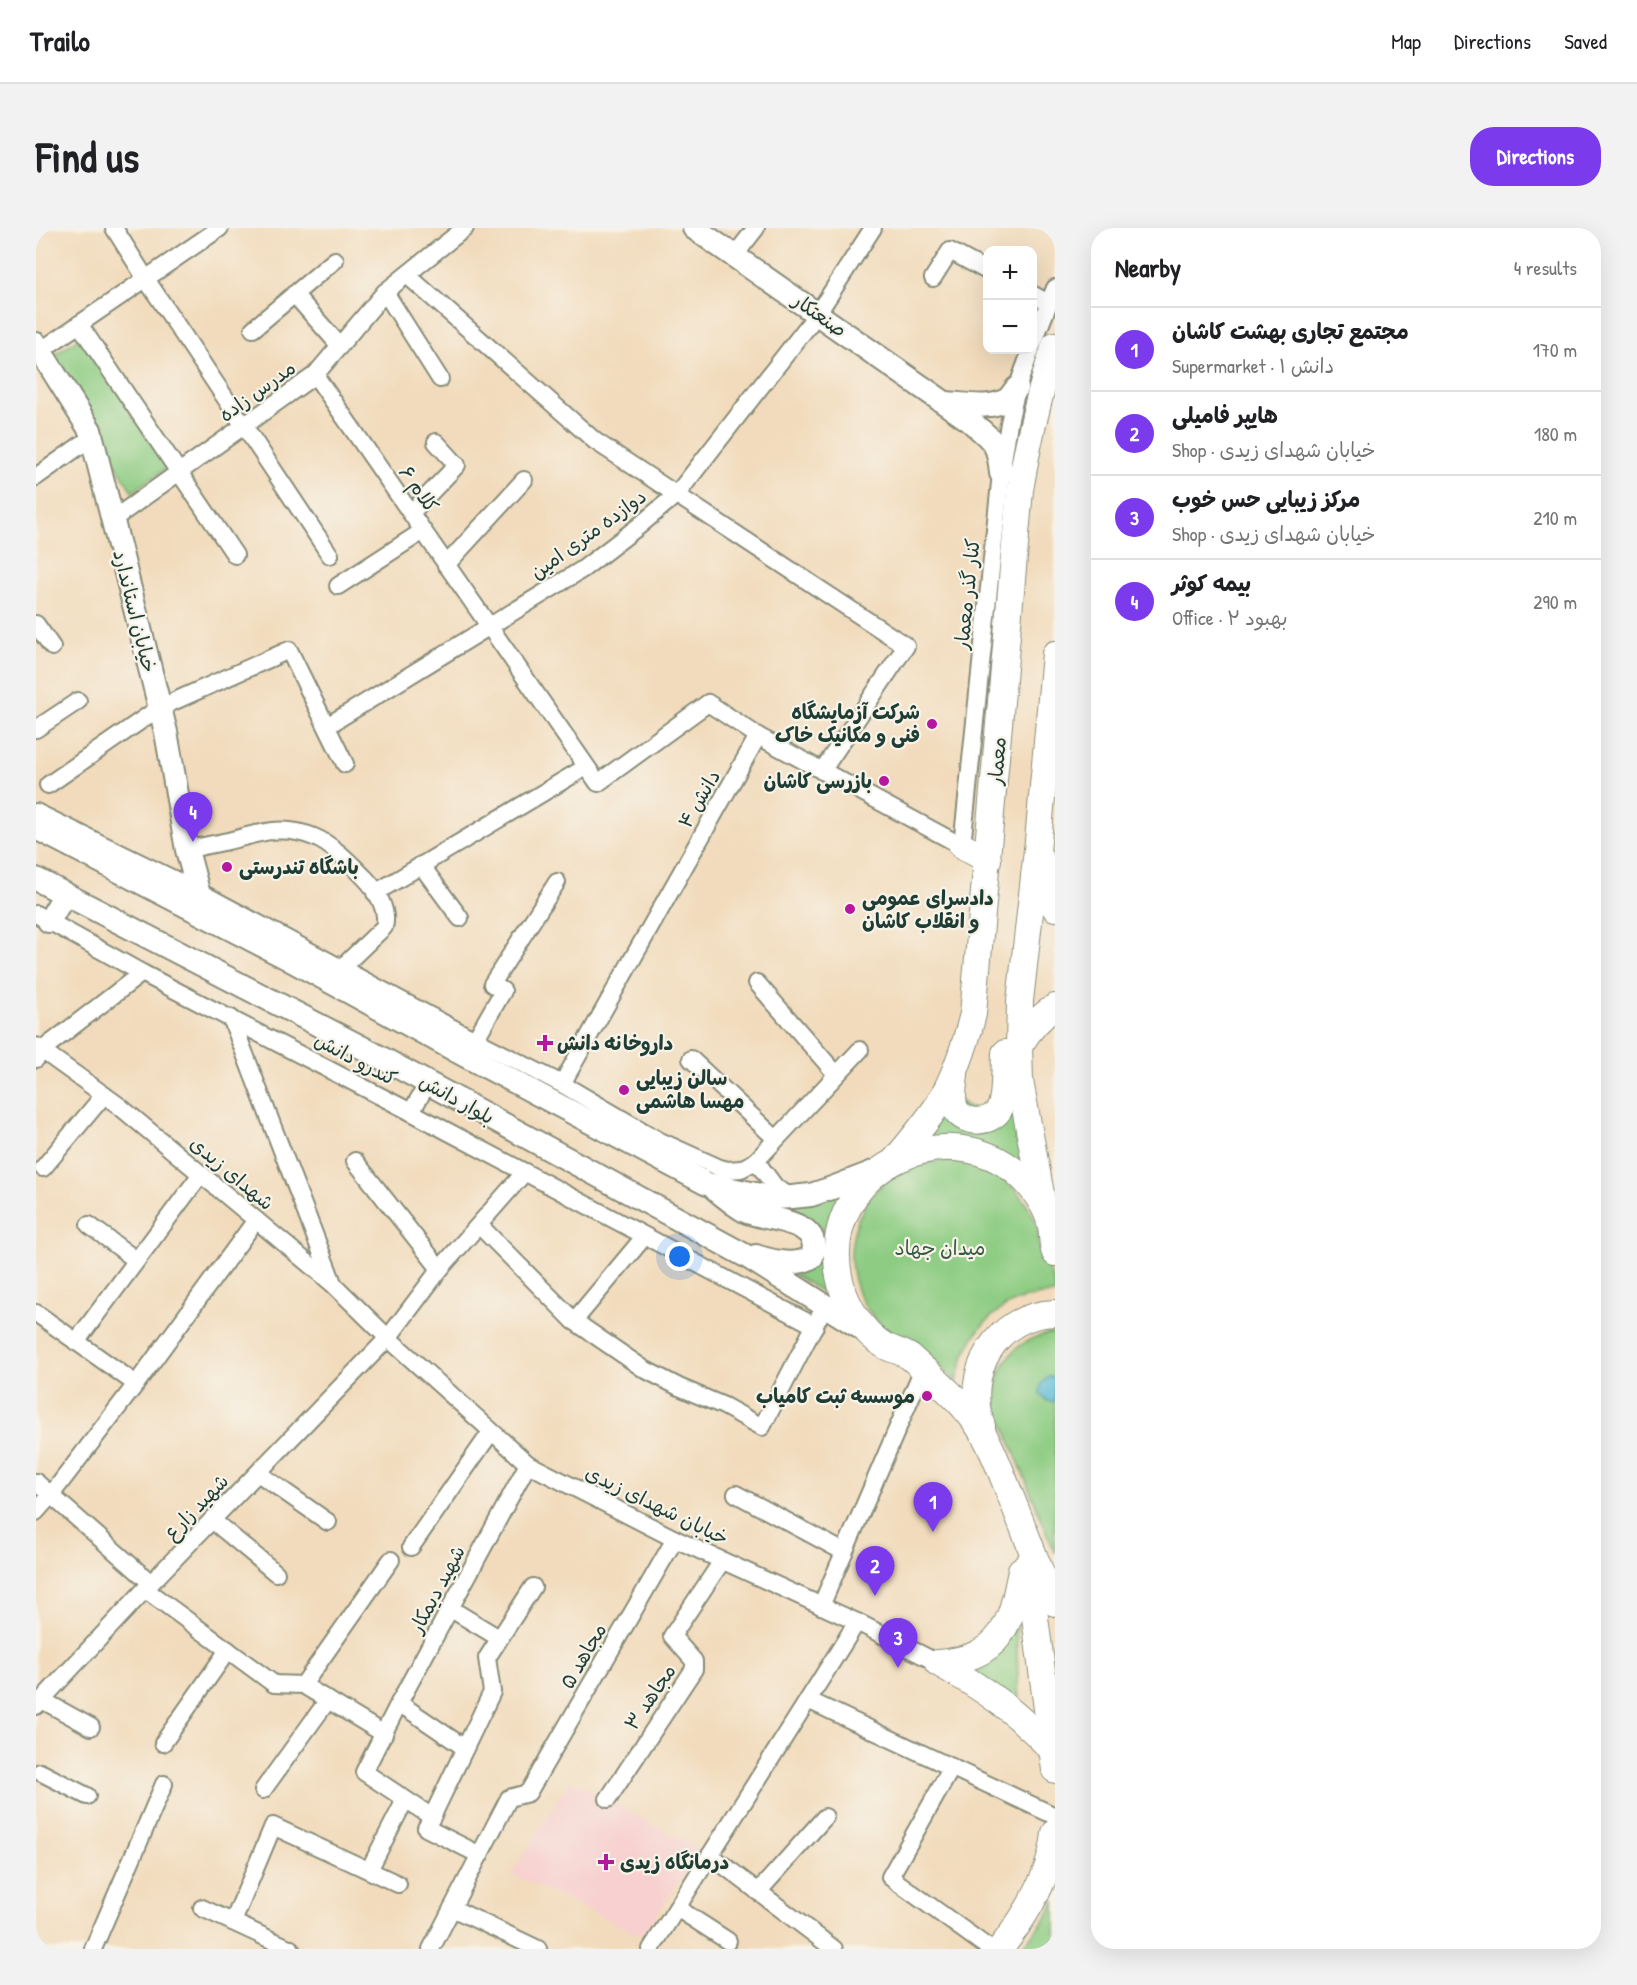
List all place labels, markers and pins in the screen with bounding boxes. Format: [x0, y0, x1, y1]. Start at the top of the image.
place label: شرکت آزمایشگاه فنی و مکانیک خاک [775, 698, 920, 748]
marker: شرکت آزمایشگاه فنی و مکانیک خاک [925, 717, 939, 731]
place label: بازرسی کاشان [763, 767, 872, 794]
marker: بازرسی کاشان [877, 774, 891, 788]
pin: 4 [174, 792, 212, 842]
place label: باشگاه تندرستی [239, 853, 359, 880]
marker: باشگاه تندرستی [220, 860, 234, 874]
place label: دادسرای عمومی و انقلاب کاشان [862, 884, 994, 934]
marker: دادسرای عمومی و انقلاب کاشان [843, 902, 857, 916]
place label: داروخانه دانش [557, 1029, 673, 1057]
marker: داروخانه دانش [538, 1036, 552, 1050]
place label: سالن زیبایی مهسا هاشمی [636, 1064, 744, 1114]
marker: سالن زیبایی مهسا هاشمی [617, 1083, 631, 1097]
place label: موسسه ثبت کامیاب [756, 1382, 915, 1410]
marker: موسسه ثبت کامیاب [920, 1389, 934, 1403]
pin: 1 [914, 1482, 952, 1532]
pin: 2 [856, 1546, 894, 1596]
pin: 3 [878, 1618, 918, 1668]
place label: درمانگاه زیدی [620, 1848, 729, 1875]
marker: درمانگاه زیدی [597, 1853, 615, 1871]

